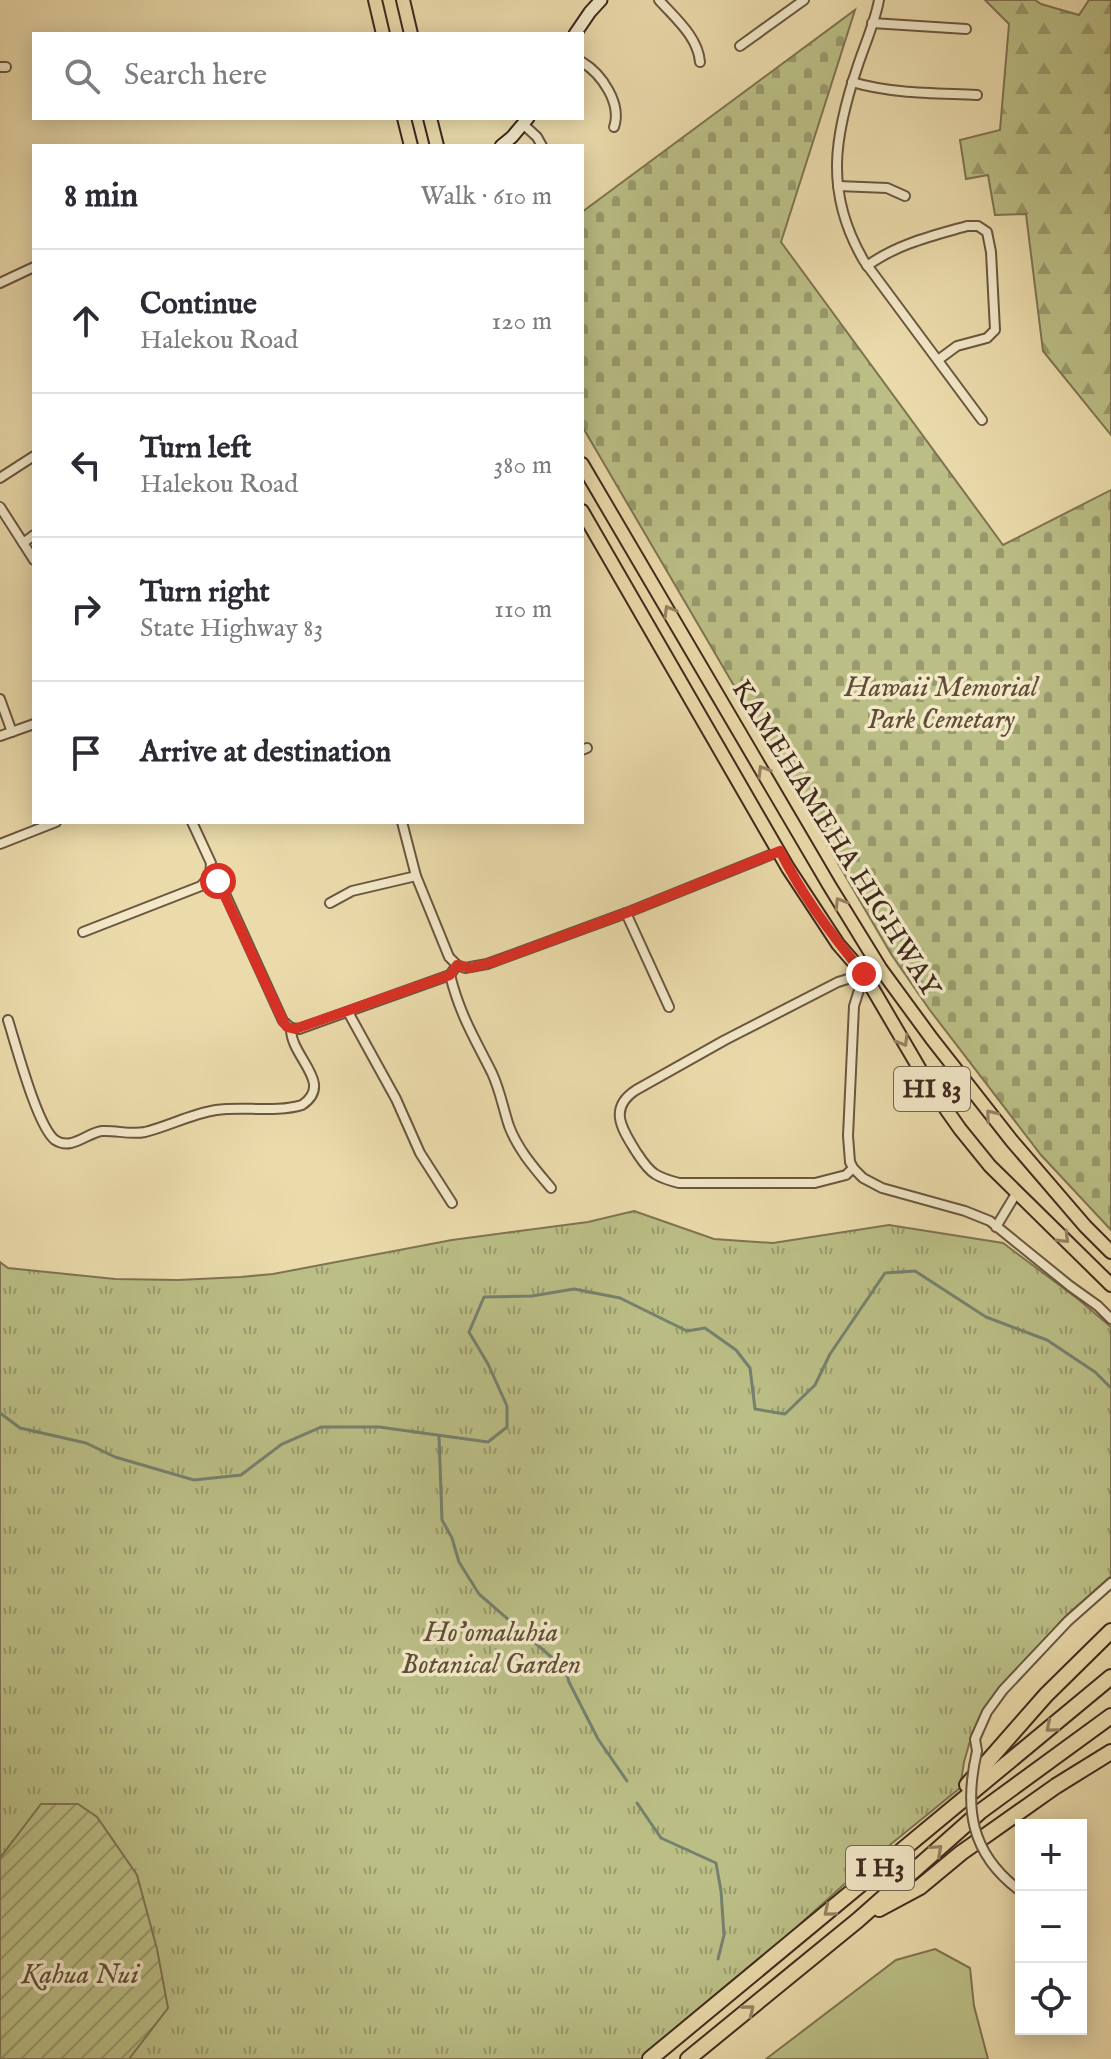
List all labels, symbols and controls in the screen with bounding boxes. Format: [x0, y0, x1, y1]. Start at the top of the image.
search box [32, 32, 584, 120]
icon: search [60, 54, 104, 98]
text: Search here [124, 57, 267, 95]
text: 8 min [64, 175, 138, 218]
text: Walk · 610 m [421, 180, 552, 213]
text: Continue [140, 286, 257, 324]
icon: ahead [64, 299, 108, 343]
text: 120 m [492, 305, 552, 338]
text: Halekou Road [140, 324, 298, 357]
text: Turn left [140, 430, 251, 468]
icon: left [64, 443, 108, 487]
text: 380 m [494, 449, 552, 482]
text: Halekou Road [140, 468, 298, 501]
text: Turn right [140, 574, 270, 612]
icon: right [64, 587, 108, 631]
text: 110 m [494, 593, 552, 626]
one-way arrow [663, 606, 679, 620]
text: State Highway 83 [140, 612, 323, 645]
park label: Hawaii Memorial Park Cemetary [844, 671, 1040, 738]
street label: KAMEHAMEHA HIGHWAY [723, 674, 948, 1006]
icon: arrive [64, 731, 108, 775]
text: Arrive at destination [140, 734, 391, 772]
one-way arrow [757, 765, 773, 780]
route start [200, 863, 236, 899]
one-way arrow [835, 897, 850, 912]
route end [846, 956, 882, 992]
one-way arrow [893, 1032, 909, 1047]
road number: HI 83 [894, 1067, 970, 1111]
one-way arrow [987, 1109, 1001, 1124]
one-way arrow [1055, 1229, 1069, 1243]
park label: Ho'omaluhia Botanical Garden [401, 1616, 581, 1683]
one-way arrow [1046, 1717, 1061, 1732]
map controls [1015, 1819, 1087, 2035]
button: + [1015, 1819, 1087, 1891]
one-way arrow [927, 1845, 942, 1860]
road number: I H3 [846, 1846, 914, 1890]
button: − [1015, 1891, 1087, 1963]
one-way arrow [824, 1901, 838, 1916]
park label: Kahua Nui [20, 1958, 141, 1993]
button: locate [1015, 1963, 1087, 2035]
one-way arrow [740, 2005, 755, 2019]

